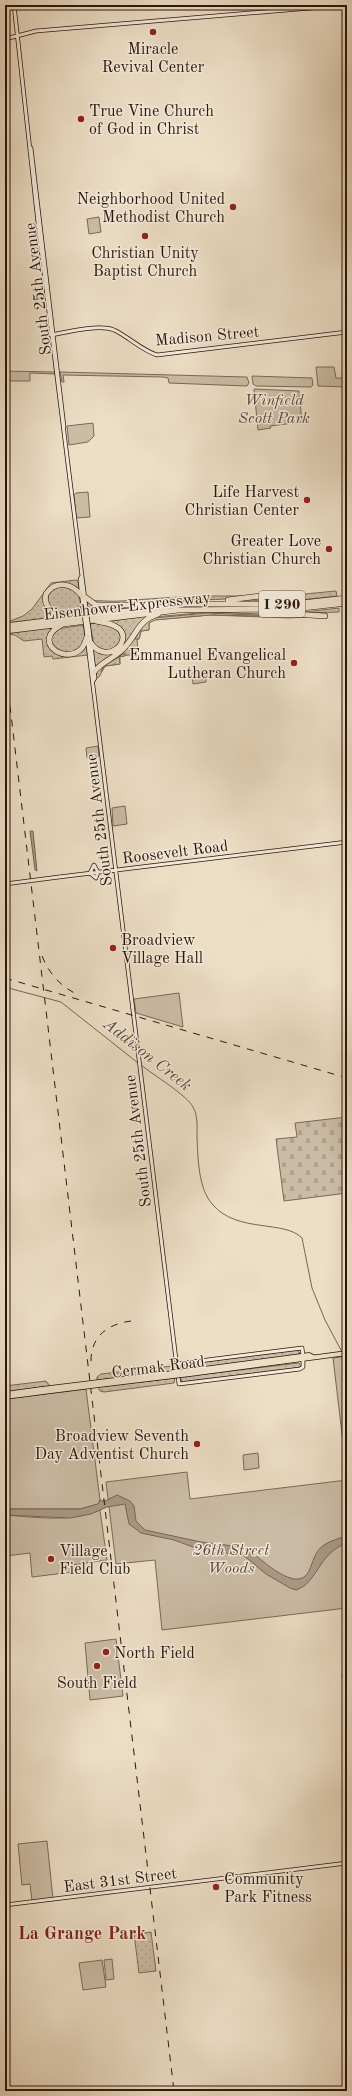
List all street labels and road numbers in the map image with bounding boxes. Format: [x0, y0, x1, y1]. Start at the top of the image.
street label: South 25th Avenue [23, 222, 55, 356]
street label: Madison Street [154, 324, 260, 350]
street label: Eisenhower Expressway [43, 590, 212, 624]
road number: I 290 [259, 591, 305, 617]
street label: South 25th Avenue [84, 753, 116, 887]
street label: Roosevelt Road [121, 839, 229, 867]
street label: South 25th Avenue [123, 1074, 155, 1208]
street label: Cermak Road [111, 1354, 206, 1382]
street label: East 31st Street [63, 1866, 178, 1896]

